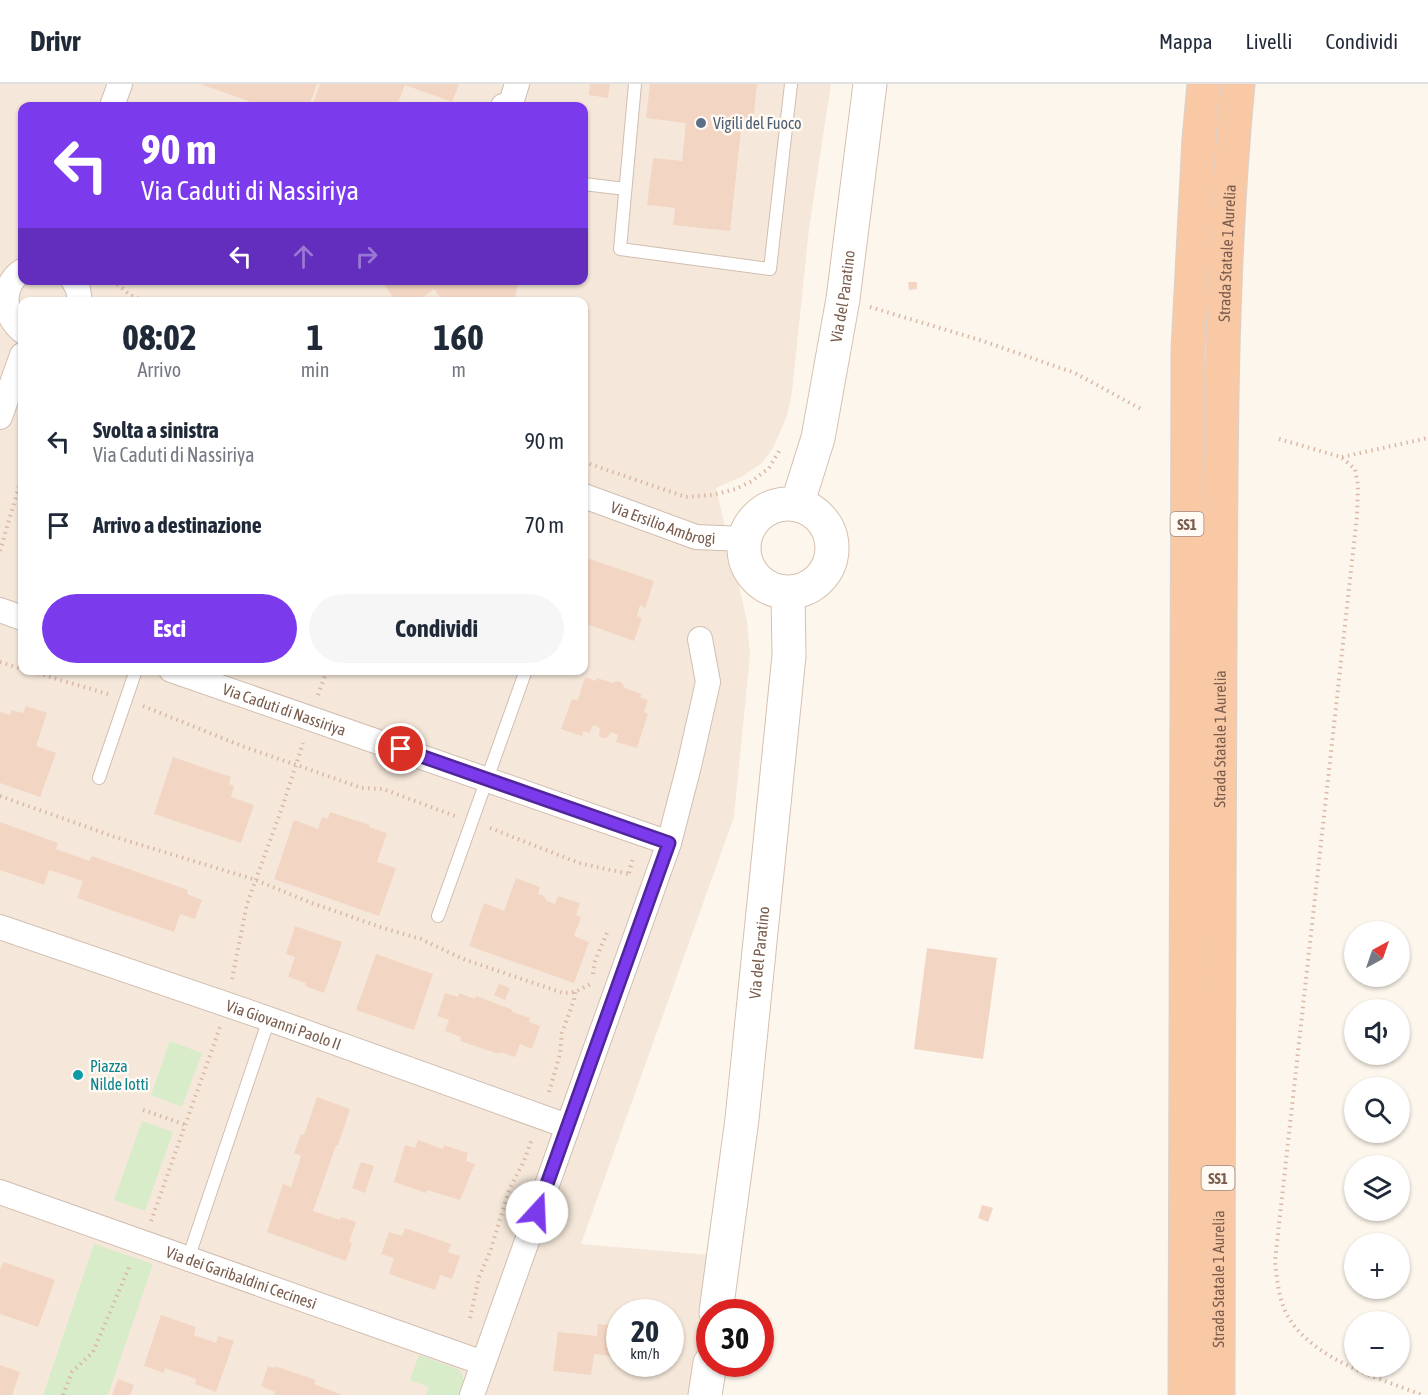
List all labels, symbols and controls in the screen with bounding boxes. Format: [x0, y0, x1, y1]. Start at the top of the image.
text: Drivr [30, 25, 80, 57]
text: Mappa [1159, 29, 1213, 53]
text: Livelli [1246, 29, 1292, 53]
text: Condividi [1325, 29, 1398, 53]
place label: Vigili del Fuoco [713, 114, 801, 133]
marker: Vigili del Fuoco [694, 116, 708, 130]
text: 90 m [141, 125, 216, 173]
icon: left [42, 126, 120, 204]
text: Via Caduti di Nassiriya [141, 175, 359, 206]
street label: Strada Statale 1 Aurelia [1215, 184, 1239, 322]
icon: left [224, 240, 257, 273]
icon: ahead [287, 240, 320, 273]
icon: right [350, 240, 383, 273]
street label: Via del Paratino [826, 249, 858, 344]
text: 08:02 [122, 316, 197, 358]
text: 1 [307, 316, 323, 358]
text: 160 [433, 316, 484, 358]
text: Arrivo [138, 358, 181, 381]
text: min [301, 358, 329, 381]
text: m [451, 358, 466, 381]
text: Svolta a sinistra [93, 417, 219, 443]
icon: left [42, 425, 75, 458]
text: 90 m [524, 428, 564, 454]
text: Via Caduti di Nassiriya [93, 443, 254, 466]
street label: Via Ersilio Ambrogi [608, 498, 716, 548]
icon: arrive [42, 509, 75, 542]
text: Arrivo a destinazione [93, 512, 262, 538]
text: 70 m [524, 512, 564, 538]
road number: SS1 [1170, 512, 1204, 536]
button: Esci [42, 594, 297, 663]
button: Condividi [309, 594, 564, 663]
street label: Strada Statale 1 Aurelia [1210, 670, 1229, 808]
street label: Via Caduti di Nassiriya [220, 680, 348, 739]
pin [375, 723, 426, 774]
icon: arrive [384, 732, 417, 765]
street label: Via del Paratino [745, 905, 773, 1000]
north arrow [1344, 921, 1410, 987]
map controls [1344, 921, 1410, 1377]
street label: Via Giovanni Paolo II [224, 996, 344, 1053]
button: sound [1344, 999, 1410, 1065]
place label: Piazza Nilde Iotti [90, 1057, 149, 1093]
marker: Piazza Nilde Iotti [71, 1068, 85, 1082]
button: search [1344, 1077, 1410, 1143]
button: layers [1344, 1155, 1410, 1221]
road number: SS1 [1202, 1166, 1234, 1190]
position arrow [505, 1180, 569, 1244]
street label: Strada Statale 1 Aurelia [1209, 1210, 1227, 1348]
button: + [1344, 1233, 1410, 1299]
street label: Via dei Garibaldini Cecinesi [163, 1242, 319, 1312]
speed limit sign: 30 [696, 1299, 774, 1377]
button: − [1344, 1311, 1410, 1377]
text: 20 [631, 1314, 659, 1348]
text: km/h [630, 1345, 660, 1362]

